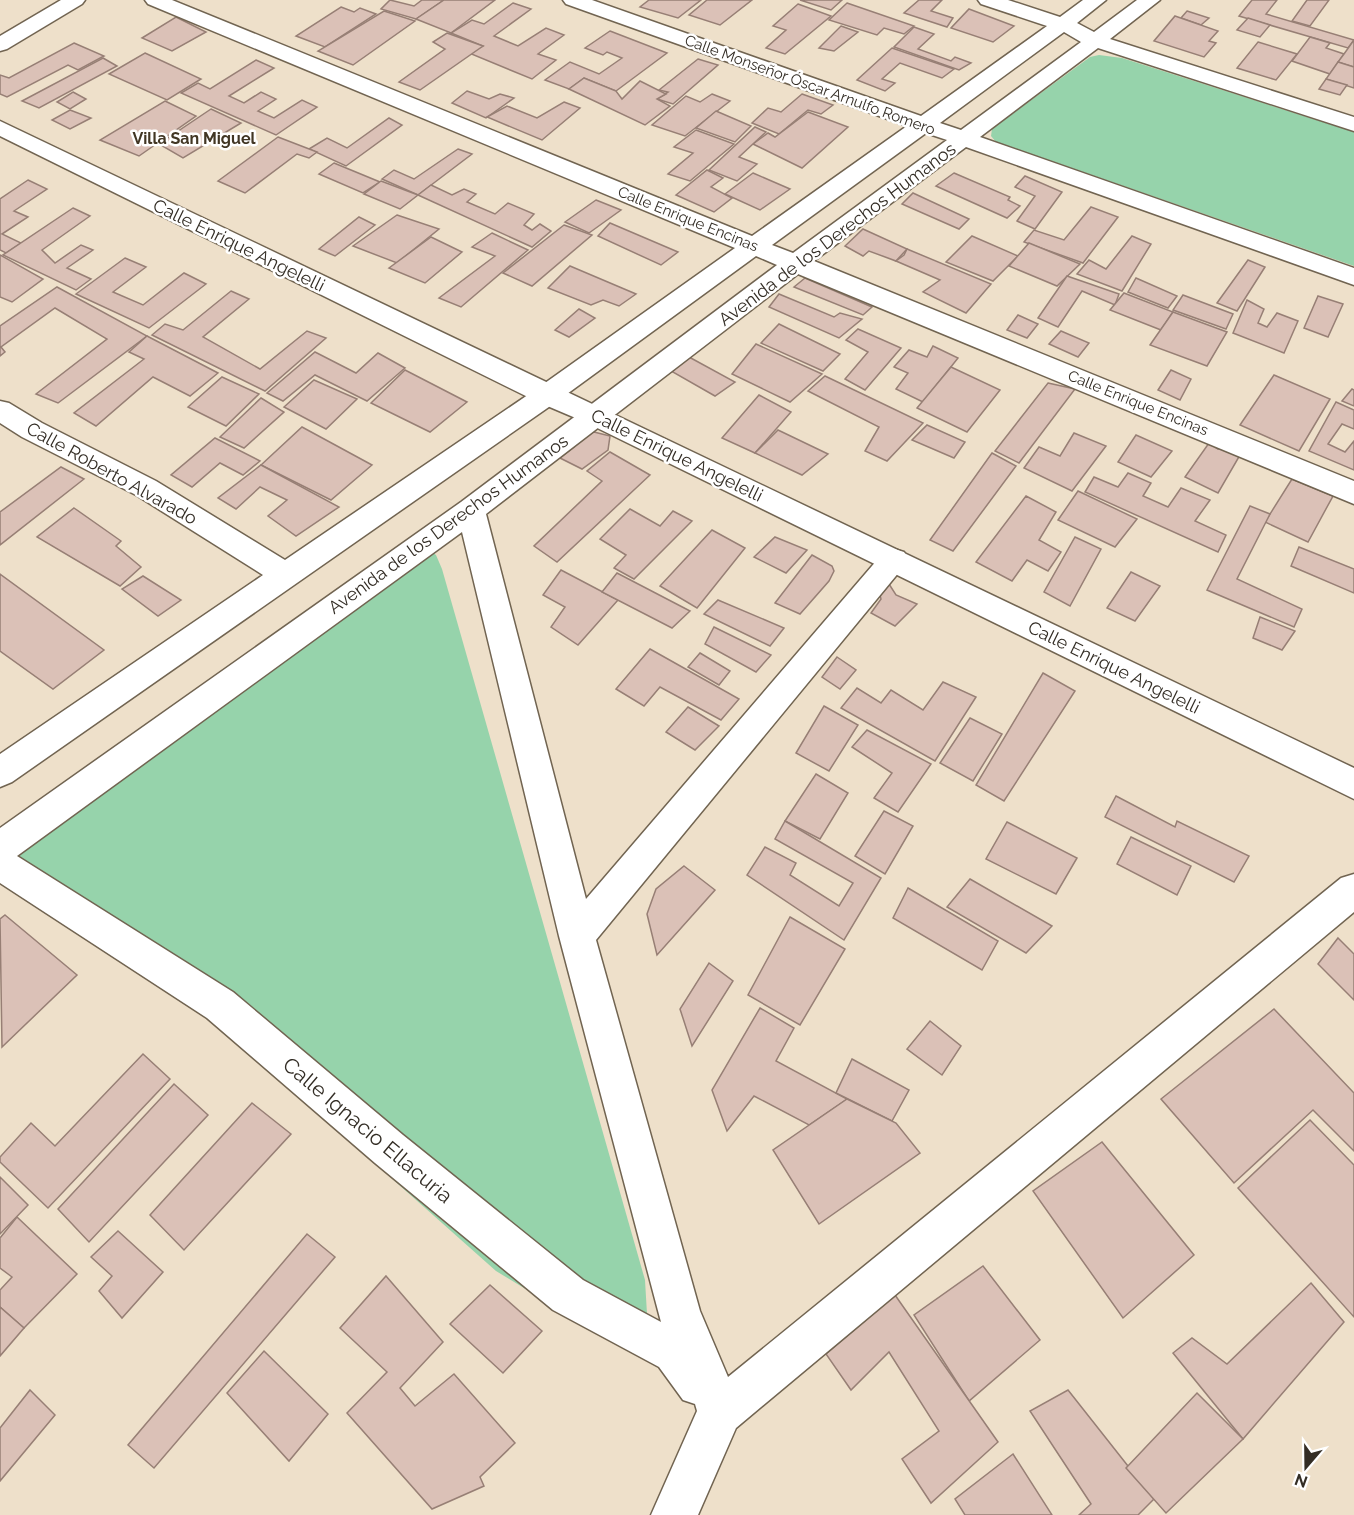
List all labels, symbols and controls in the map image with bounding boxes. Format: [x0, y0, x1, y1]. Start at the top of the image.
street label: Calle Monseñor Óscar Arnulfo Romero [682, 31, 938, 139]
district label: Villa San Miguel [132, 129, 256, 148]
street label: Avenida de los Derechos Humanos [714, 138, 960, 330]
street label: Calle Enrique Encinas [615, 183, 761, 255]
street label: Calle Enrique Angelelli [150, 194, 328, 296]
street label: Calle Enrique Encinas [1065, 367, 1211, 439]
street label: Calle Enrique Angelelli [588, 404, 766, 506]
street label: Calle Roberto Alvarado [23, 417, 201, 529]
street label: Avenida de los Derechos Humanos [324, 430, 572, 618]
street label: Calle Enrique Angelelli [1025, 616, 1203, 718]
street label: Calle Ignacio Ellacuria [278, 1052, 458, 1208]
north arrow [1276, 1437, 1336, 1497]
text: N [1292, 1470, 1310, 1492]

